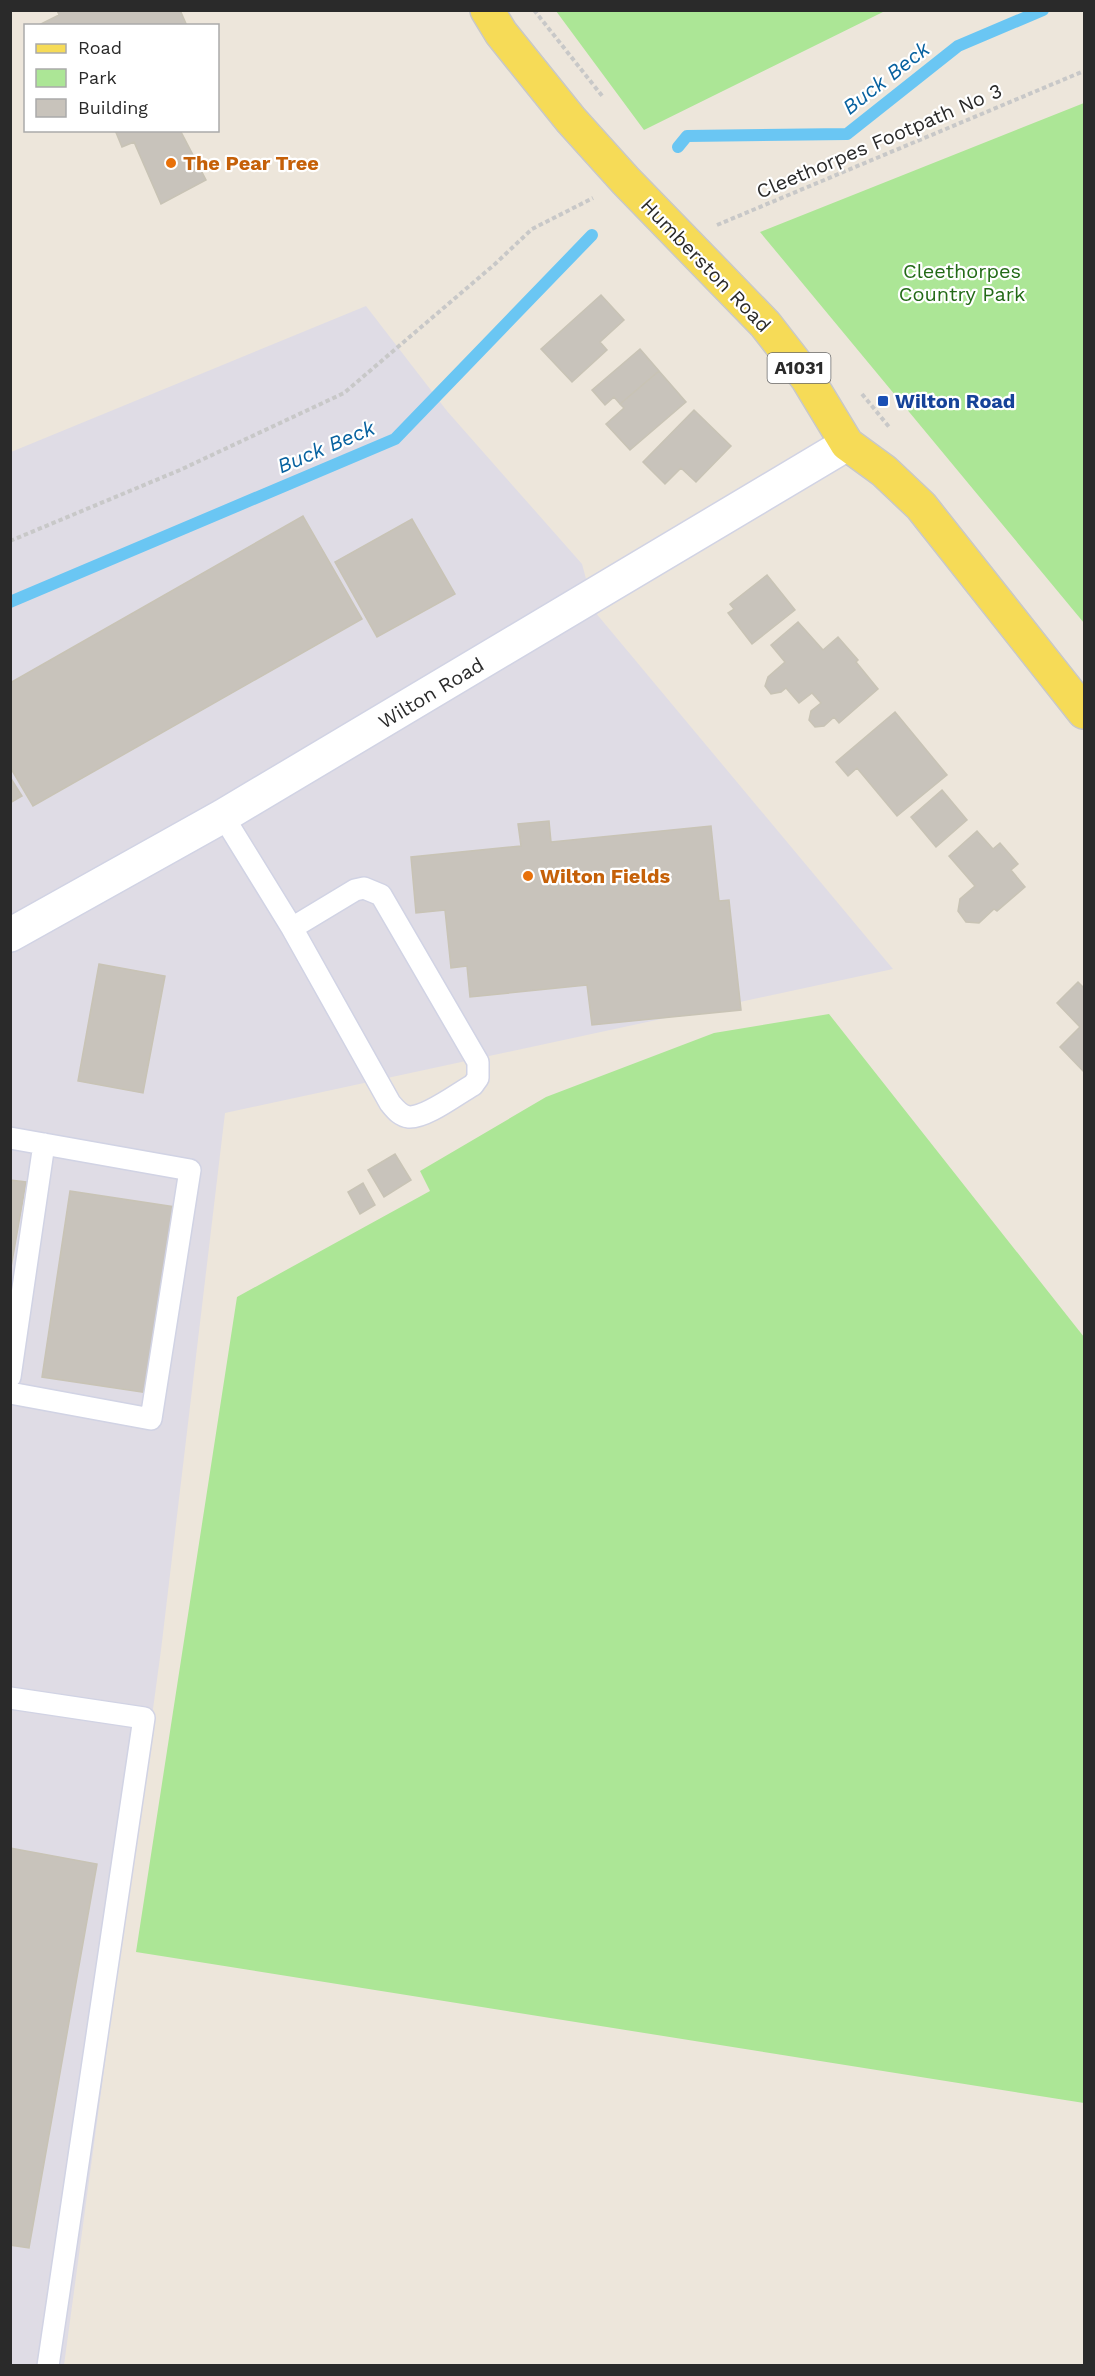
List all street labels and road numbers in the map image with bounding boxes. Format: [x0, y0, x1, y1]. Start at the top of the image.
street label: Cleethorpes Footpath No 3 [753, 78, 1005, 204]
street label: Humberston Road [636, 193, 776, 337]
road number: A1031 [768, 353, 830, 383]
street label: Wilton Road [374, 652, 488, 734]

